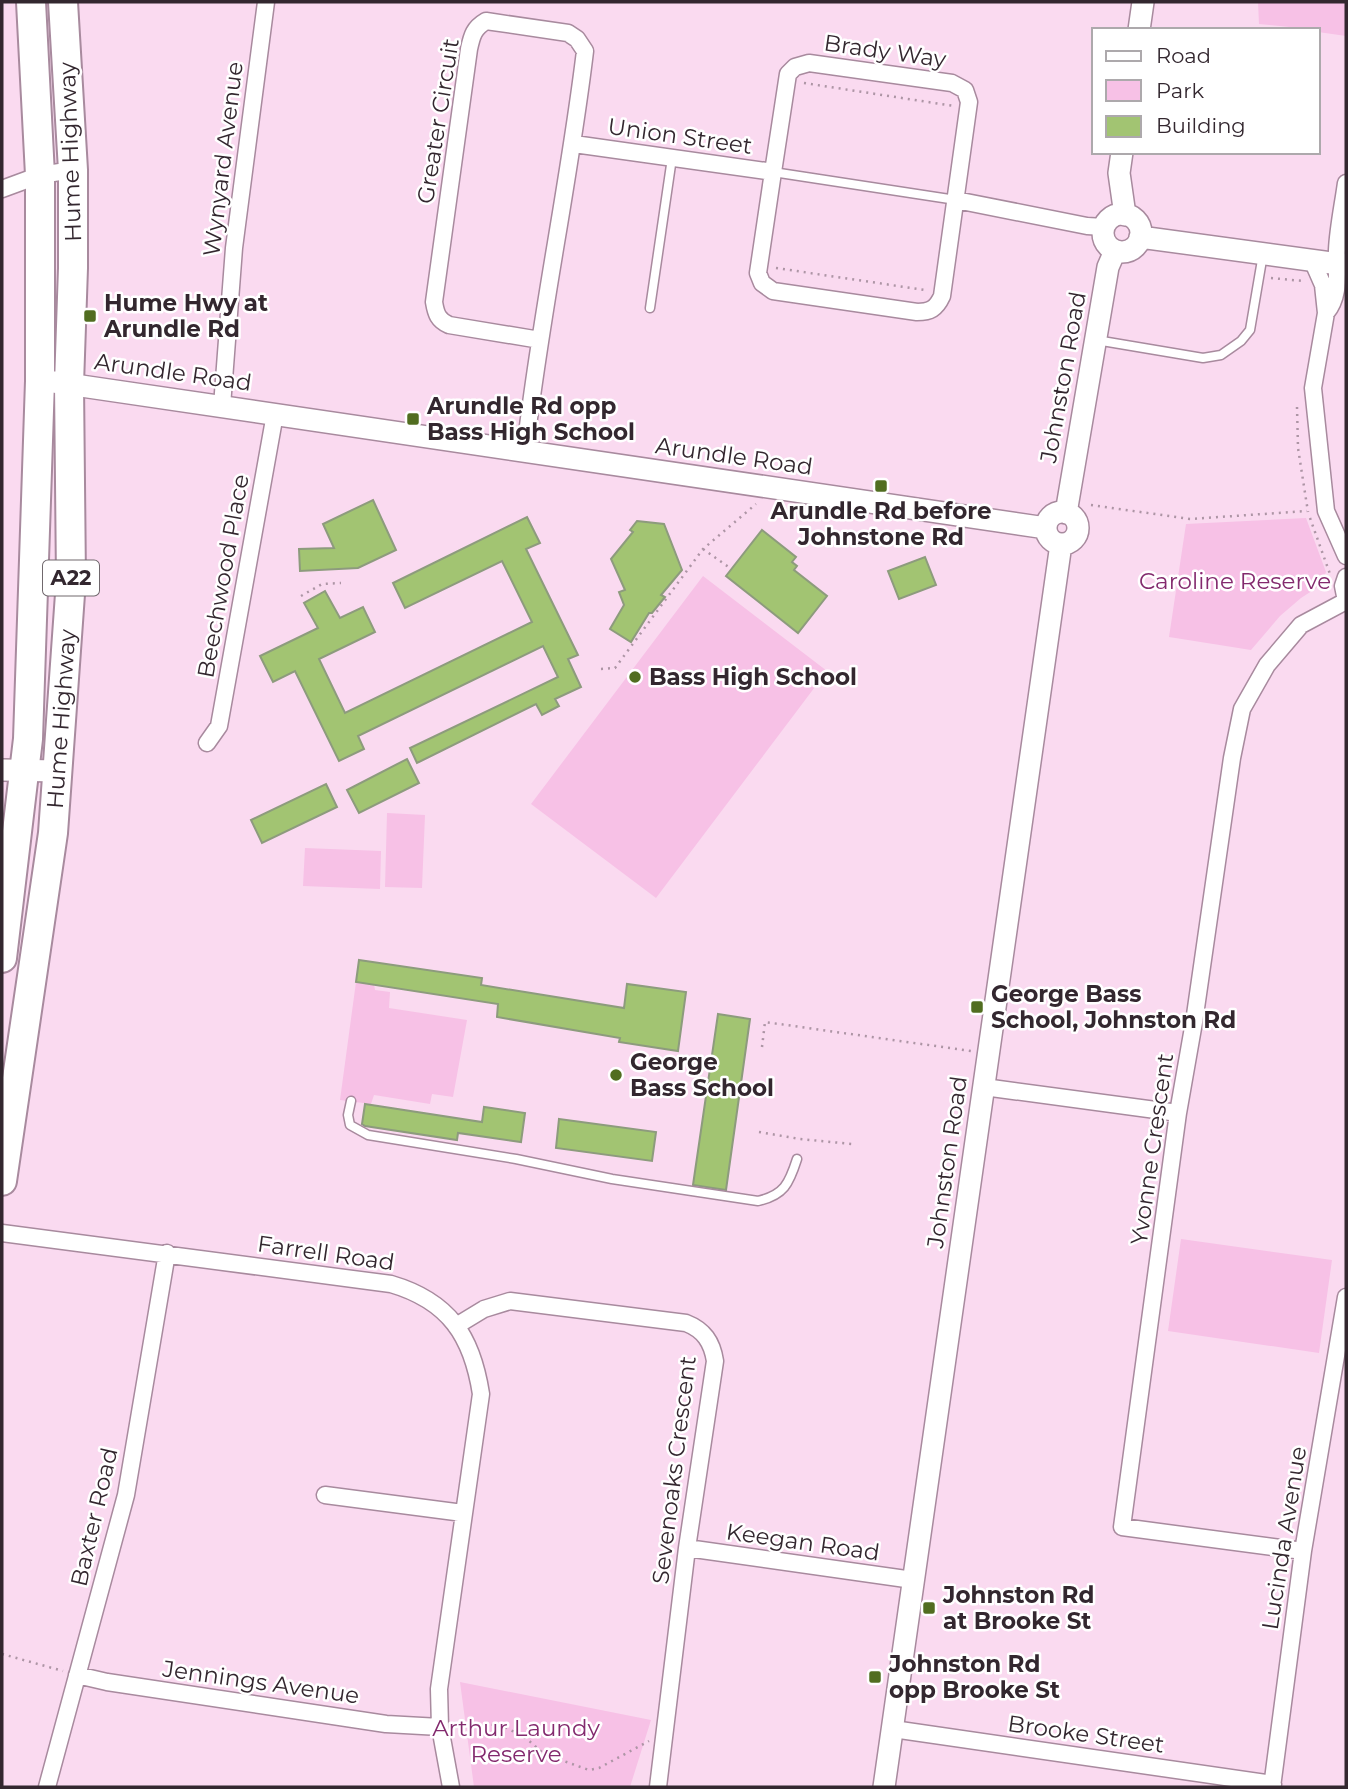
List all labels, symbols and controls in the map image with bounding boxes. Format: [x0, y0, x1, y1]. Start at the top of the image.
legend [1092, 28, 1320, 154]
street label: Brady Way [822, 29, 948, 74]
street label: Greater Circuit [411, 36, 465, 206]
text: Road [1156, 43, 1211, 68]
street label: Wynyard Avenue [197, 60, 249, 258]
street label: Hume Highway [53, 61, 87, 242]
text: Park [1156, 78, 1204, 103]
street label: Union Street [606, 112, 754, 160]
text: Building [1156, 113, 1246, 138]
place label: Hume Hwy at Arundle Rd [103, 289, 268, 343]
street label: Johnston Road [1034, 289, 1092, 466]
marker: Hume Hwy at Arundle Rd [82, 308, 98, 324]
street label: Arundle Road [93, 347, 253, 397]
place label: Arundle Rd opp Bass High School [426, 392, 635, 446]
marker: Arundle Rd opp Bass High School [405, 411, 421, 427]
street label: Arundle Road [654, 431, 814, 481]
street label: Beechwood Place [191, 472, 255, 680]
marker: Arundle Rd before Johnstone Rd [873, 478, 889, 494]
place label: Arundle Rd before Johnstone Rd [770, 497, 991, 551]
road number: A22 [43, 560, 99, 596]
park label: Caroline Reserve [1139, 567, 1331, 595]
street label: Hume Highway [41, 628, 81, 810]
place label: Bass High School [649, 663, 857, 691]
marker: Bass High School [627, 669, 643, 685]
place label: George Bass School, Johnston Rd [991, 980, 1236, 1034]
marker: George Bass School, Johnston Rd [969, 999, 985, 1015]
place label: George Bass School [630, 1048, 774, 1102]
street label: Yvonne Crescent [1125, 1051, 1179, 1247]
marker: George Bass School [608, 1067, 624, 1083]
street label: Johnston Road [921, 1074, 973, 1251]
street label: Farrell Road [256, 1230, 396, 1276]
street label: Sevenoaks Crescent [646, 1354, 702, 1586]
street label: Lucinda Avenue [1256, 1444, 1312, 1632]
street label: Baxter Road [64, 1445, 124, 1589]
street label: Keegan Road [724, 1517, 882, 1567]
place label: Johnston Rd at Brooke St [942, 1581, 1094, 1635]
marker: Johnston Rd at Brooke St [921, 1600, 937, 1616]
place label: Johnston Rd opp Brooke St [888, 1650, 1060, 1704]
street label: Jennings Avenue [160, 1654, 361, 1710]
marker: Johnston Rd opp Brooke St [867, 1669, 883, 1685]
street label: Brooke Street [1006, 1709, 1166, 1759]
park label: Arthur Laundy Reserve [432, 1714, 600, 1768]

